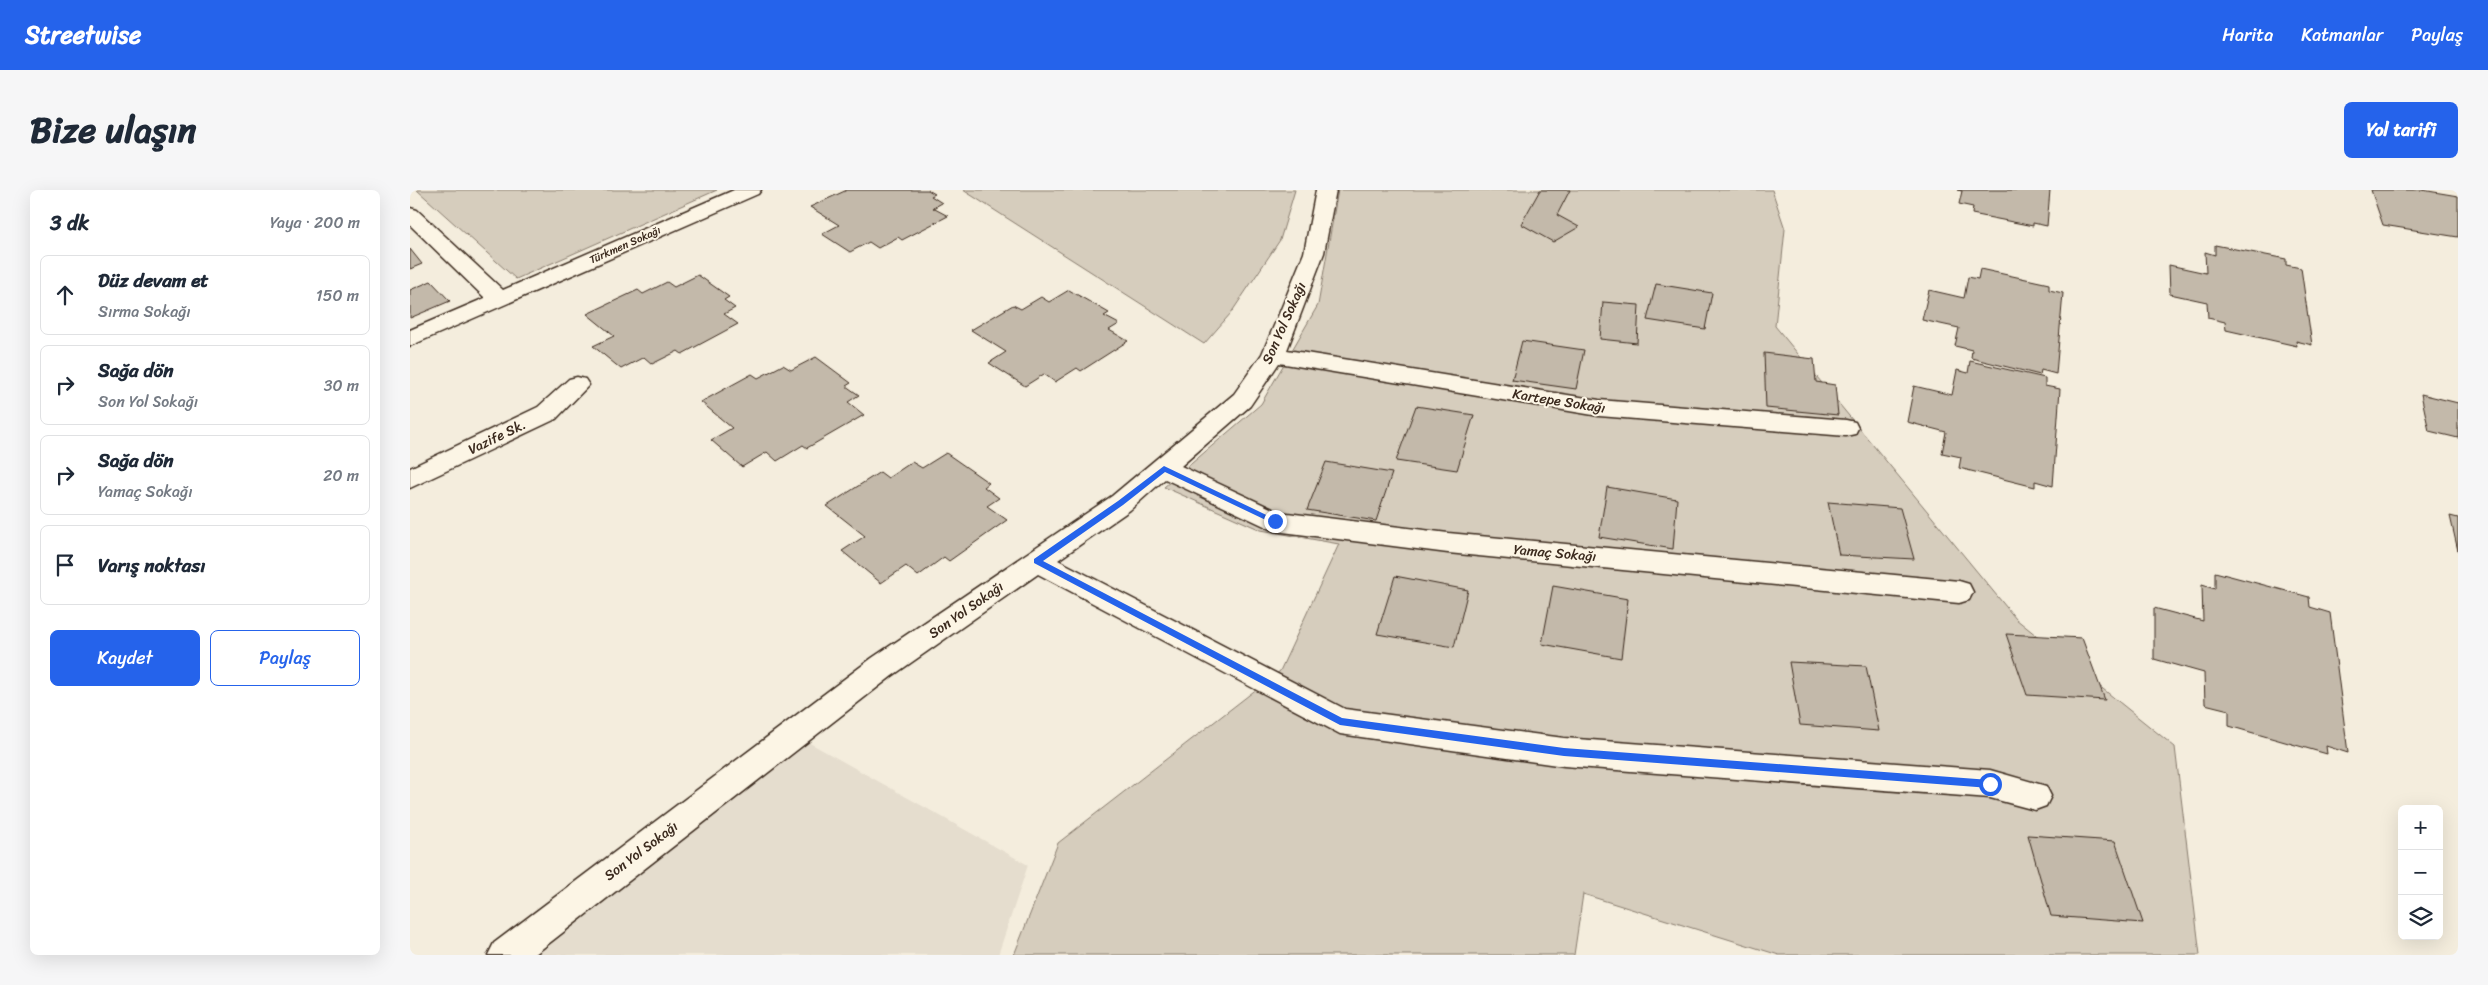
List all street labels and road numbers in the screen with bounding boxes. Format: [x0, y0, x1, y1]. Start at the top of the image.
street label: Türkmen Sokağı [586, 221, 664, 269]
street label: Son Yol Sokağı [1255, 278, 1313, 368]
street label: Kartepe Sokağı [1511, 381, 1607, 421]
street label: Vazife Sk. [464, 412, 530, 462]
street label: Yamaç Sokağı [1513, 537, 1597, 569]
street label: Son Yol Sokağı [923, 575, 1009, 645]
street label: Son Yol Sokağı [598, 815, 684, 887]

